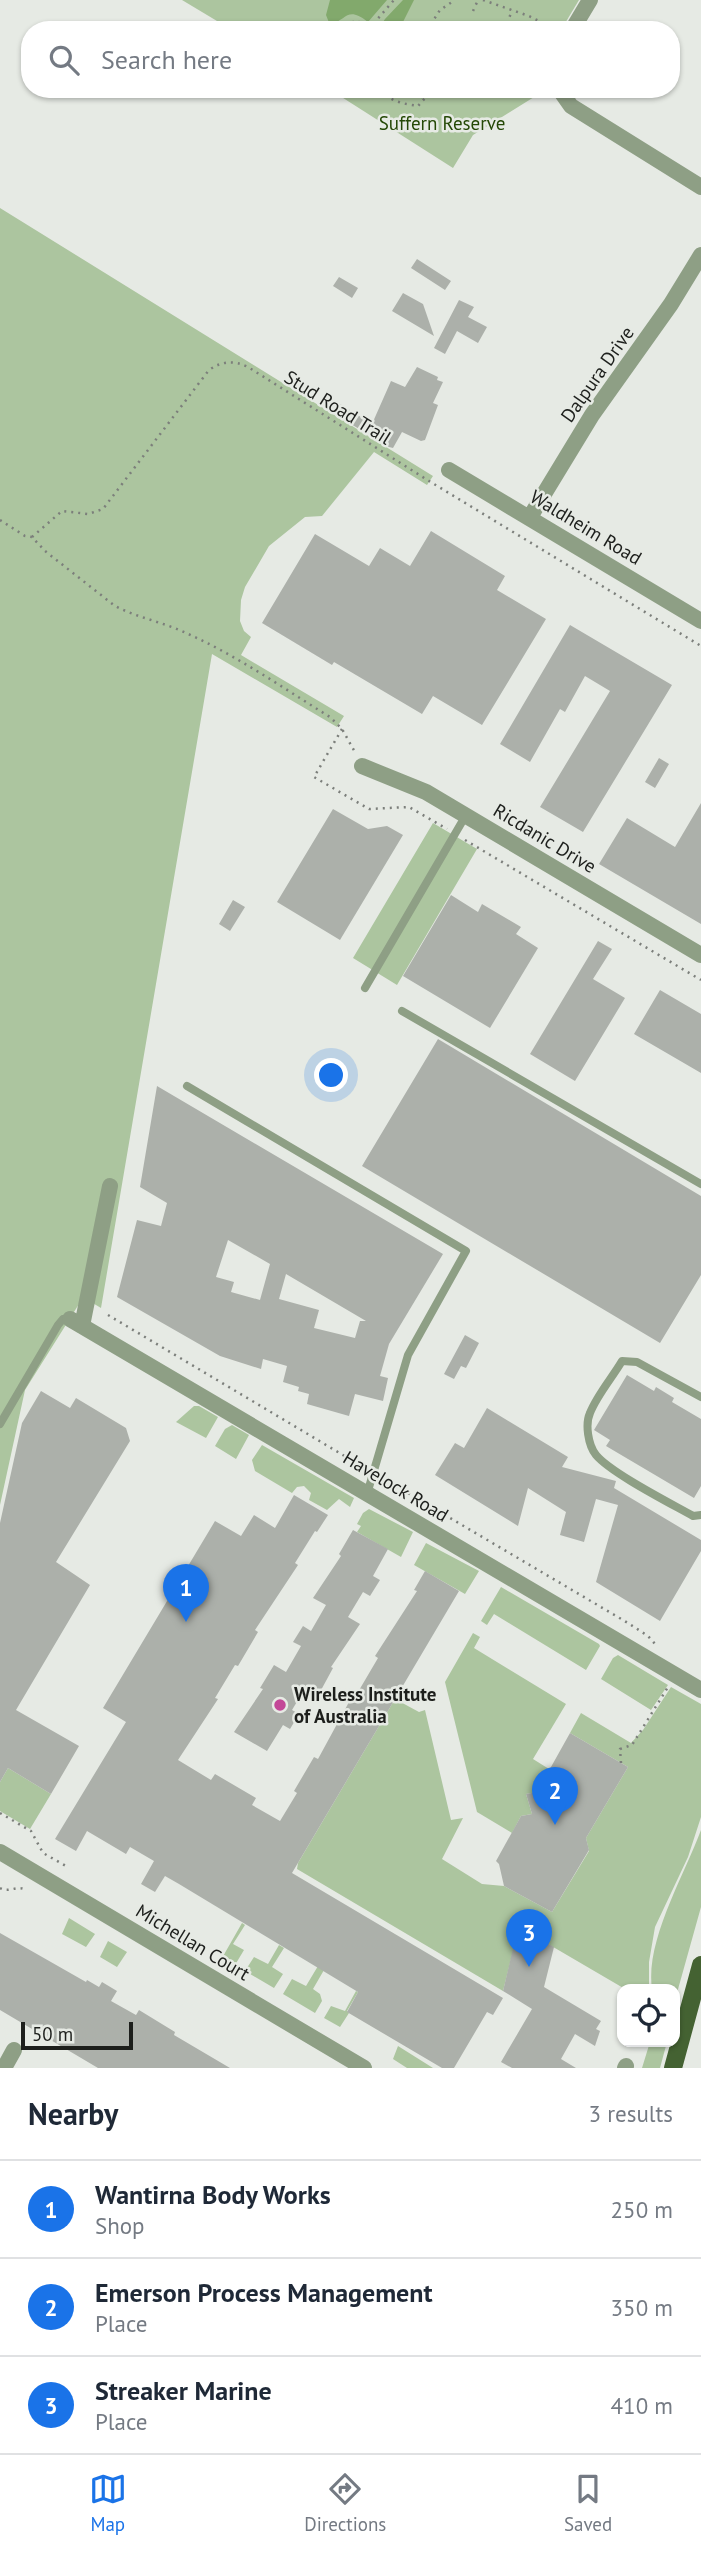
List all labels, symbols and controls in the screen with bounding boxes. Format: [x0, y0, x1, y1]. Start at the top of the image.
search box [21, 21, 680, 98]
icon: search [45, 41, 83, 79]
text: Search here [101, 43, 232, 76]
park label: Suffern Reserve [379, 111, 505, 135]
street label: Dalpura Drive [555, 321, 639, 427]
street label: Stud Road Trail [280, 365, 396, 450]
street label: Waldheim Road [526, 484, 646, 570]
street label: Ricdanic Drive [489, 798, 601, 878]
your location [314, 1058, 348, 1092]
street label: Havelock Road [339, 1445, 453, 1527]
pin: 1 [163, 1564, 209, 1622]
place label: Wireless Institute of Australia [294, 1682, 436, 1728]
marker: Wireless Institute of Australia [272, 1697, 288, 1713]
pin: 2 [532, 1767, 578, 1825]
street label: Michellan Court [132, 1899, 255, 1986]
pin: 3 [506, 1909, 552, 1967]
map controls [617, 1984, 680, 2047]
button: locate [617, 1984, 680, 2047]
scale bar [21, 2019, 133, 2051]
text: 50 m [32, 2022, 73, 2046]
text: Nearby [28, 2094, 118, 2133]
text: 3 results [589, 2099, 673, 2128]
text: Wantirna Body Works [95, 2178, 331, 2211]
text: 1 [44, 2195, 58, 2224]
text: 250 m [611, 2195, 673, 2224]
text: Shop [95, 2211, 145, 2240]
text: Emerson Process Management [95, 2276, 433, 2309]
text: 2 [44, 2293, 58, 2322]
text: 350 m [611, 2293, 673, 2322]
text: Place [95, 2309, 148, 2338]
text: Streaker Marine [95, 2374, 272, 2407]
text: 3 [44, 2391, 58, 2420]
text: 410 m [611, 2391, 673, 2420]
text: Place [95, 2407, 148, 2436]
tab: Map [89, 2470, 127, 2536]
tab: Directions [304, 2470, 386, 2536]
tab: Saved [564, 2470, 612, 2536]

